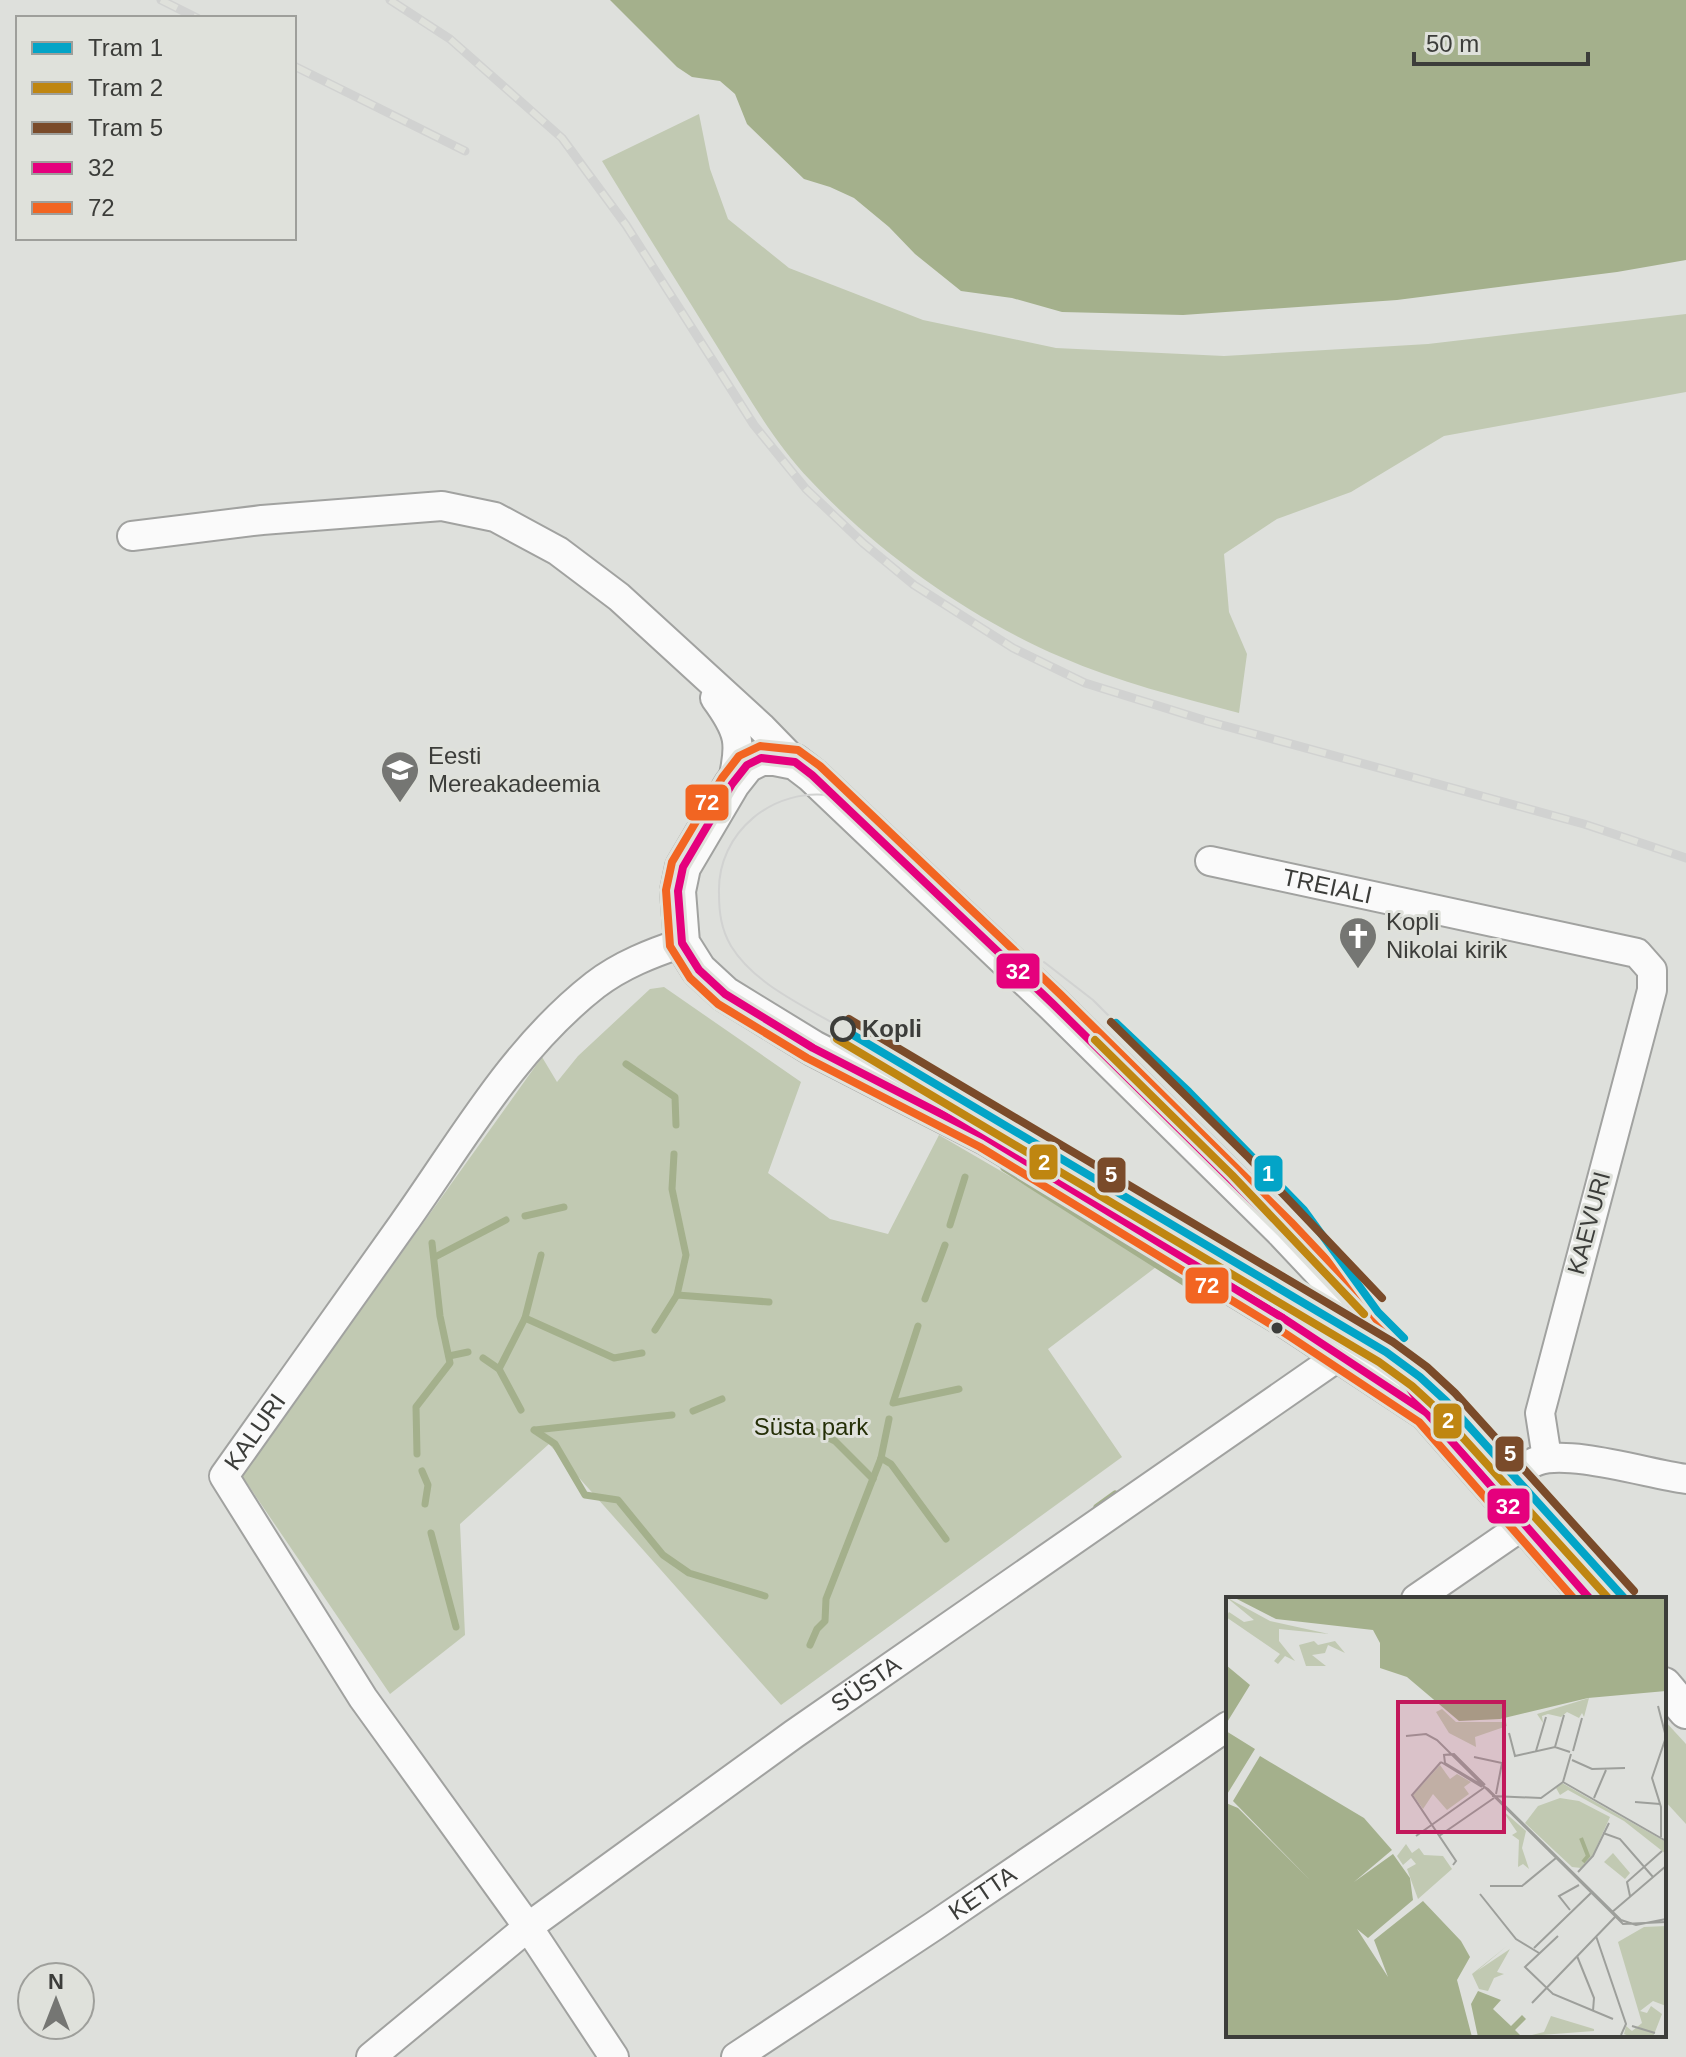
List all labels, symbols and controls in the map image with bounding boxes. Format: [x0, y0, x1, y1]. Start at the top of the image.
legend [16, 16, 296, 240]
scale bar [1414, 16, 1588, 66]
text: 50 m [1426, 30, 1479, 57]
text: Tram 1 [88, 34, 163, 61]
text: Tram 2 [88, 74, 163, 101]
text: Tram 5 [88, 114, 163, 141]
text: 32 [88, 154, 115, 181]
text: 72 [88, 194, 115, 221]
place label: Eesti Mereakadeemia [428, 742, 601, 797]
school or university icon: Eesti Mereakadeemia [379, 749, 421, 804]
line badge: 72 [684, 783, 730, 822]
text: 72 [695, 790, 719, 815]
street label: TREIALI [1280, 863, 1375, 909]
place label: Kopli Nikolai kirik [1386, 908, 1508, 963]
church icon: Kopli Nikolai kirik [1337, 915, 1379, 970]
line badge: 32 [995, 952, 1041, 990]
text: 32 [1006, 959, 1030, 984]
place label: Kopli [862, 1015, 922, 1042]
marker: Kopli [831, 1017, 855, 1041]
line badge: 2 [1028, 1143, 1059, 1181]
text: 2 [1038, 1150, 1050, 1175]
line badge: 1 [1253, 1154, 1284, 1193]
line badge: 5 [1096, 1156, 1127, 1194]
text: 1 [1262, 1161, 1274, 1186]
text: 5 [1105, 1162, 1117, 1187]
street label: KAEVURI [1562, 1168, 1615, 1277]
line badge: 72 [1184, 1266, 1230, 1305]
text: 72 [1195, 1273, 1219, 1298]
unlabelled marker [1269, 1320, 1285, 1336]
street label: KALURI [219, 1388, 291, 1475]
line badge: 2 [1432, 1402, 1463, 1440]
text: 2 [1442, 1408, 1454, 1433]
park label: Süsta park [754, 1413, 869, 1440]
line badge: 5 [1494, 1435, 1525, 1473]
text: 5 [1504, 1441, 1516, 1466]
line badge: 32 [1486, 1487, 1531, 1525]
text: 32 [1496, 1494, 1520, 1519]
inset map [1226, 1597, 1666, 2037]
street label: SÜSTA [826, 1650, 905, 1717]
street label: KETTA [943, 1860, 1021, 1925]
north arrow [16, 1961, 96, 2041]
text: N [48, 1969, 64, 1994]

